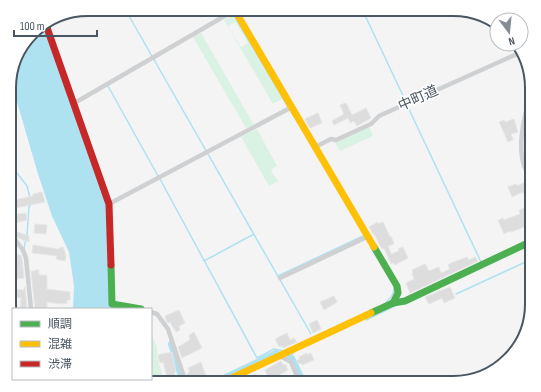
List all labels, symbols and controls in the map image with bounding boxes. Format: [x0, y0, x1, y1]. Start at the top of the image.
scale bar [14, 12, 97, 38]
north arrow [489, 12, 529, 52]
text: 100 m [20, 19, 45, 34]
text: N [507, 34, 516, 48]
street label: 中町道 [395, 82, 441, 114]
legend [12, 308, 152, 380]
text: 順調 [48, 317, 72, 332]
text: 混雑 [48, 337, 72, 352]
text: 渋滞 [48, 357, 72, 372]

